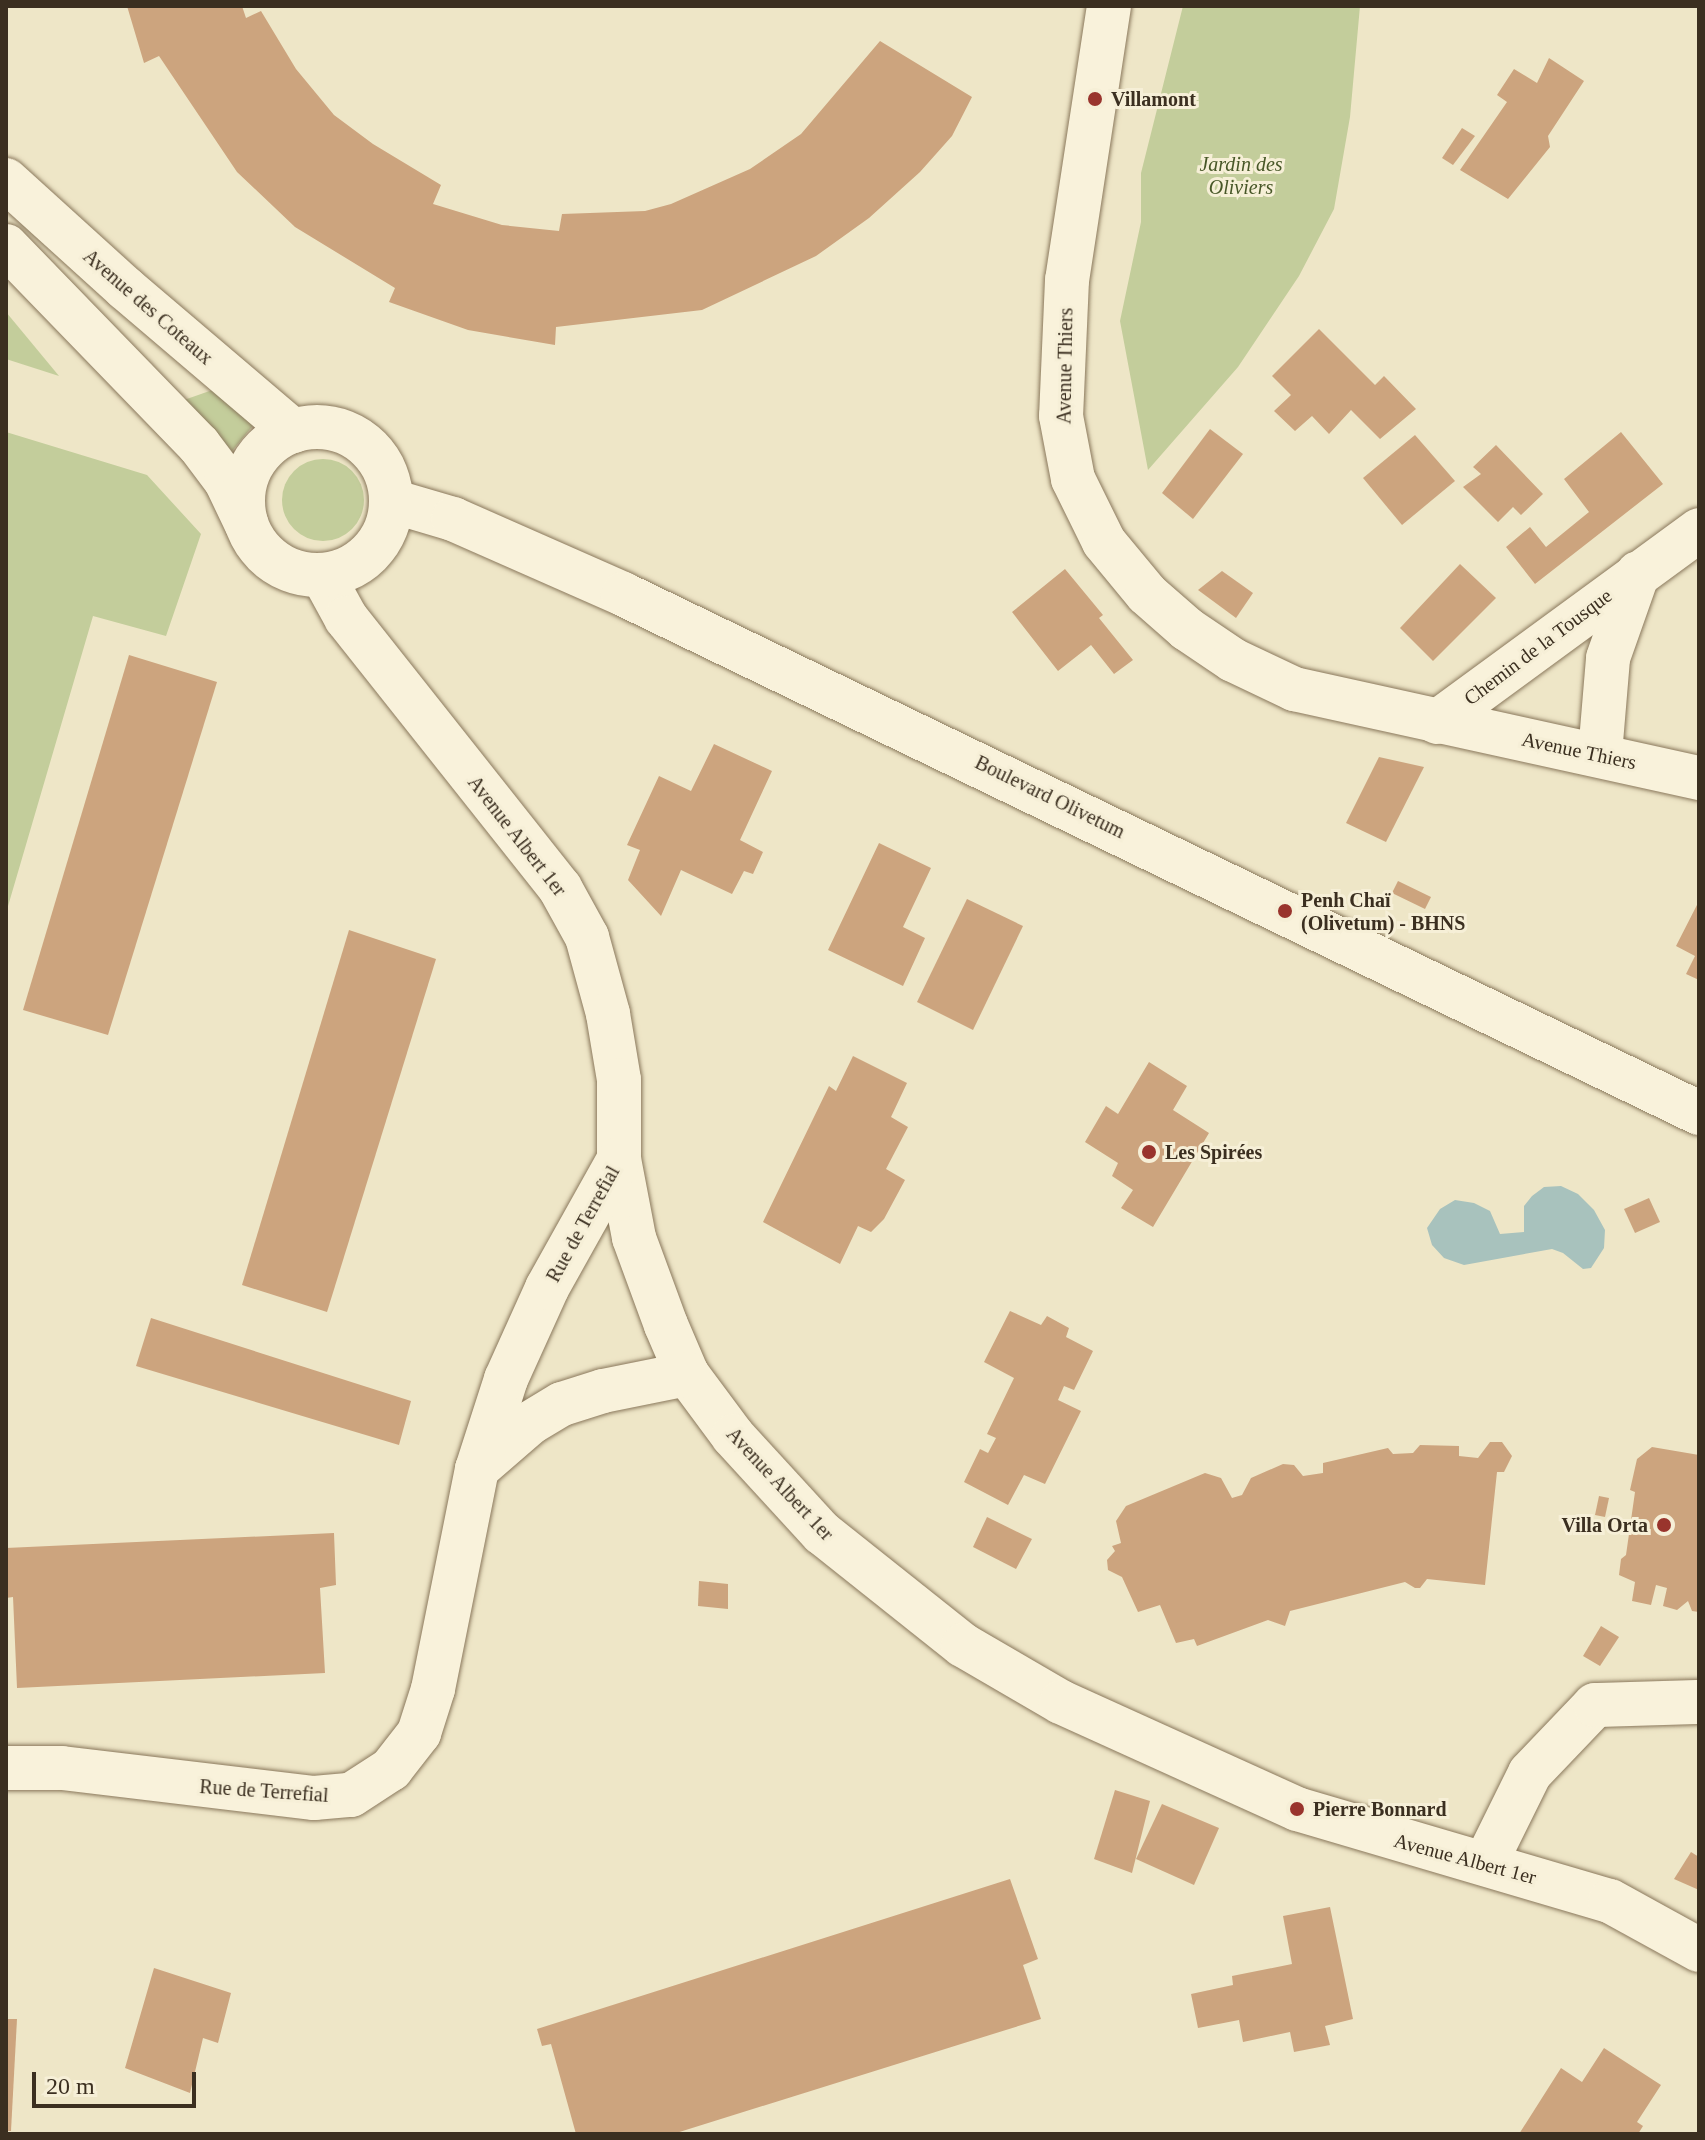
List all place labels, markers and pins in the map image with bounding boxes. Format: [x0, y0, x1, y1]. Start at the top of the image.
place label: Villamont [1111, 87, 1196, 111]
marker: Villamont [1086, 90, 1104, 108]
place label: Penh Chaï (Olivetum) - BHNS [1301, 888, 1465, 935]
marker: Penh Chaï (Olivetum) - BHNS [1276, 902, 1294, 920]
place label: Les Spirées [1165, 1140, 1262, 1164]
marker: Les Spirées [1140, 1143, 1158, 1161]
place label: Villa Orta [1562, 1513, 1648, 1537]
marker: Villa Orta [1655, 1516, 1673, 1534]
place label: Pierre Bonnard [1313, 1797, 1447, 1821]
marker: Pierre Bonnard [1288, 1800, 1306, 1818]

